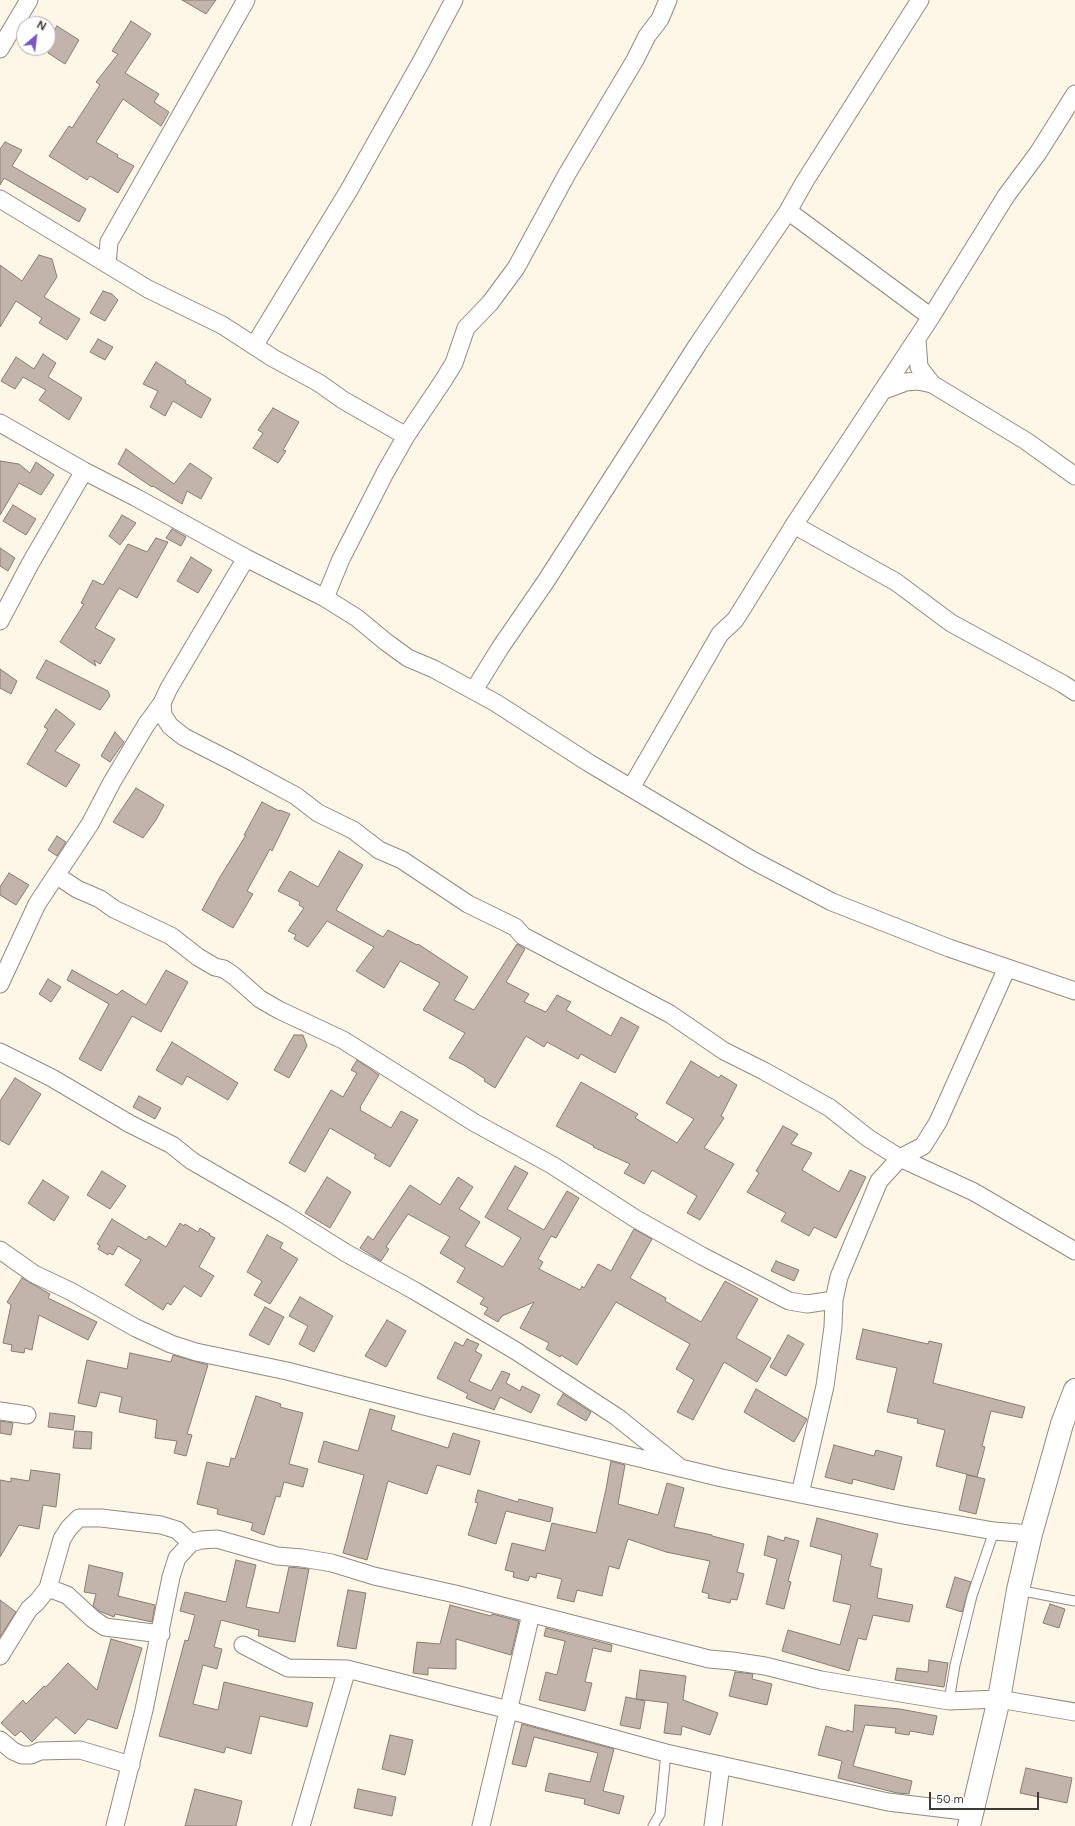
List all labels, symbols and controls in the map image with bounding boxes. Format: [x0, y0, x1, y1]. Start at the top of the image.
north arrow [16, 16, 56, 56]
text: N [35, 18, 48, 34]
scale bar [931, 1784, 1041, 1810]
text: 50 m [936, 1792, 964, 1806]

